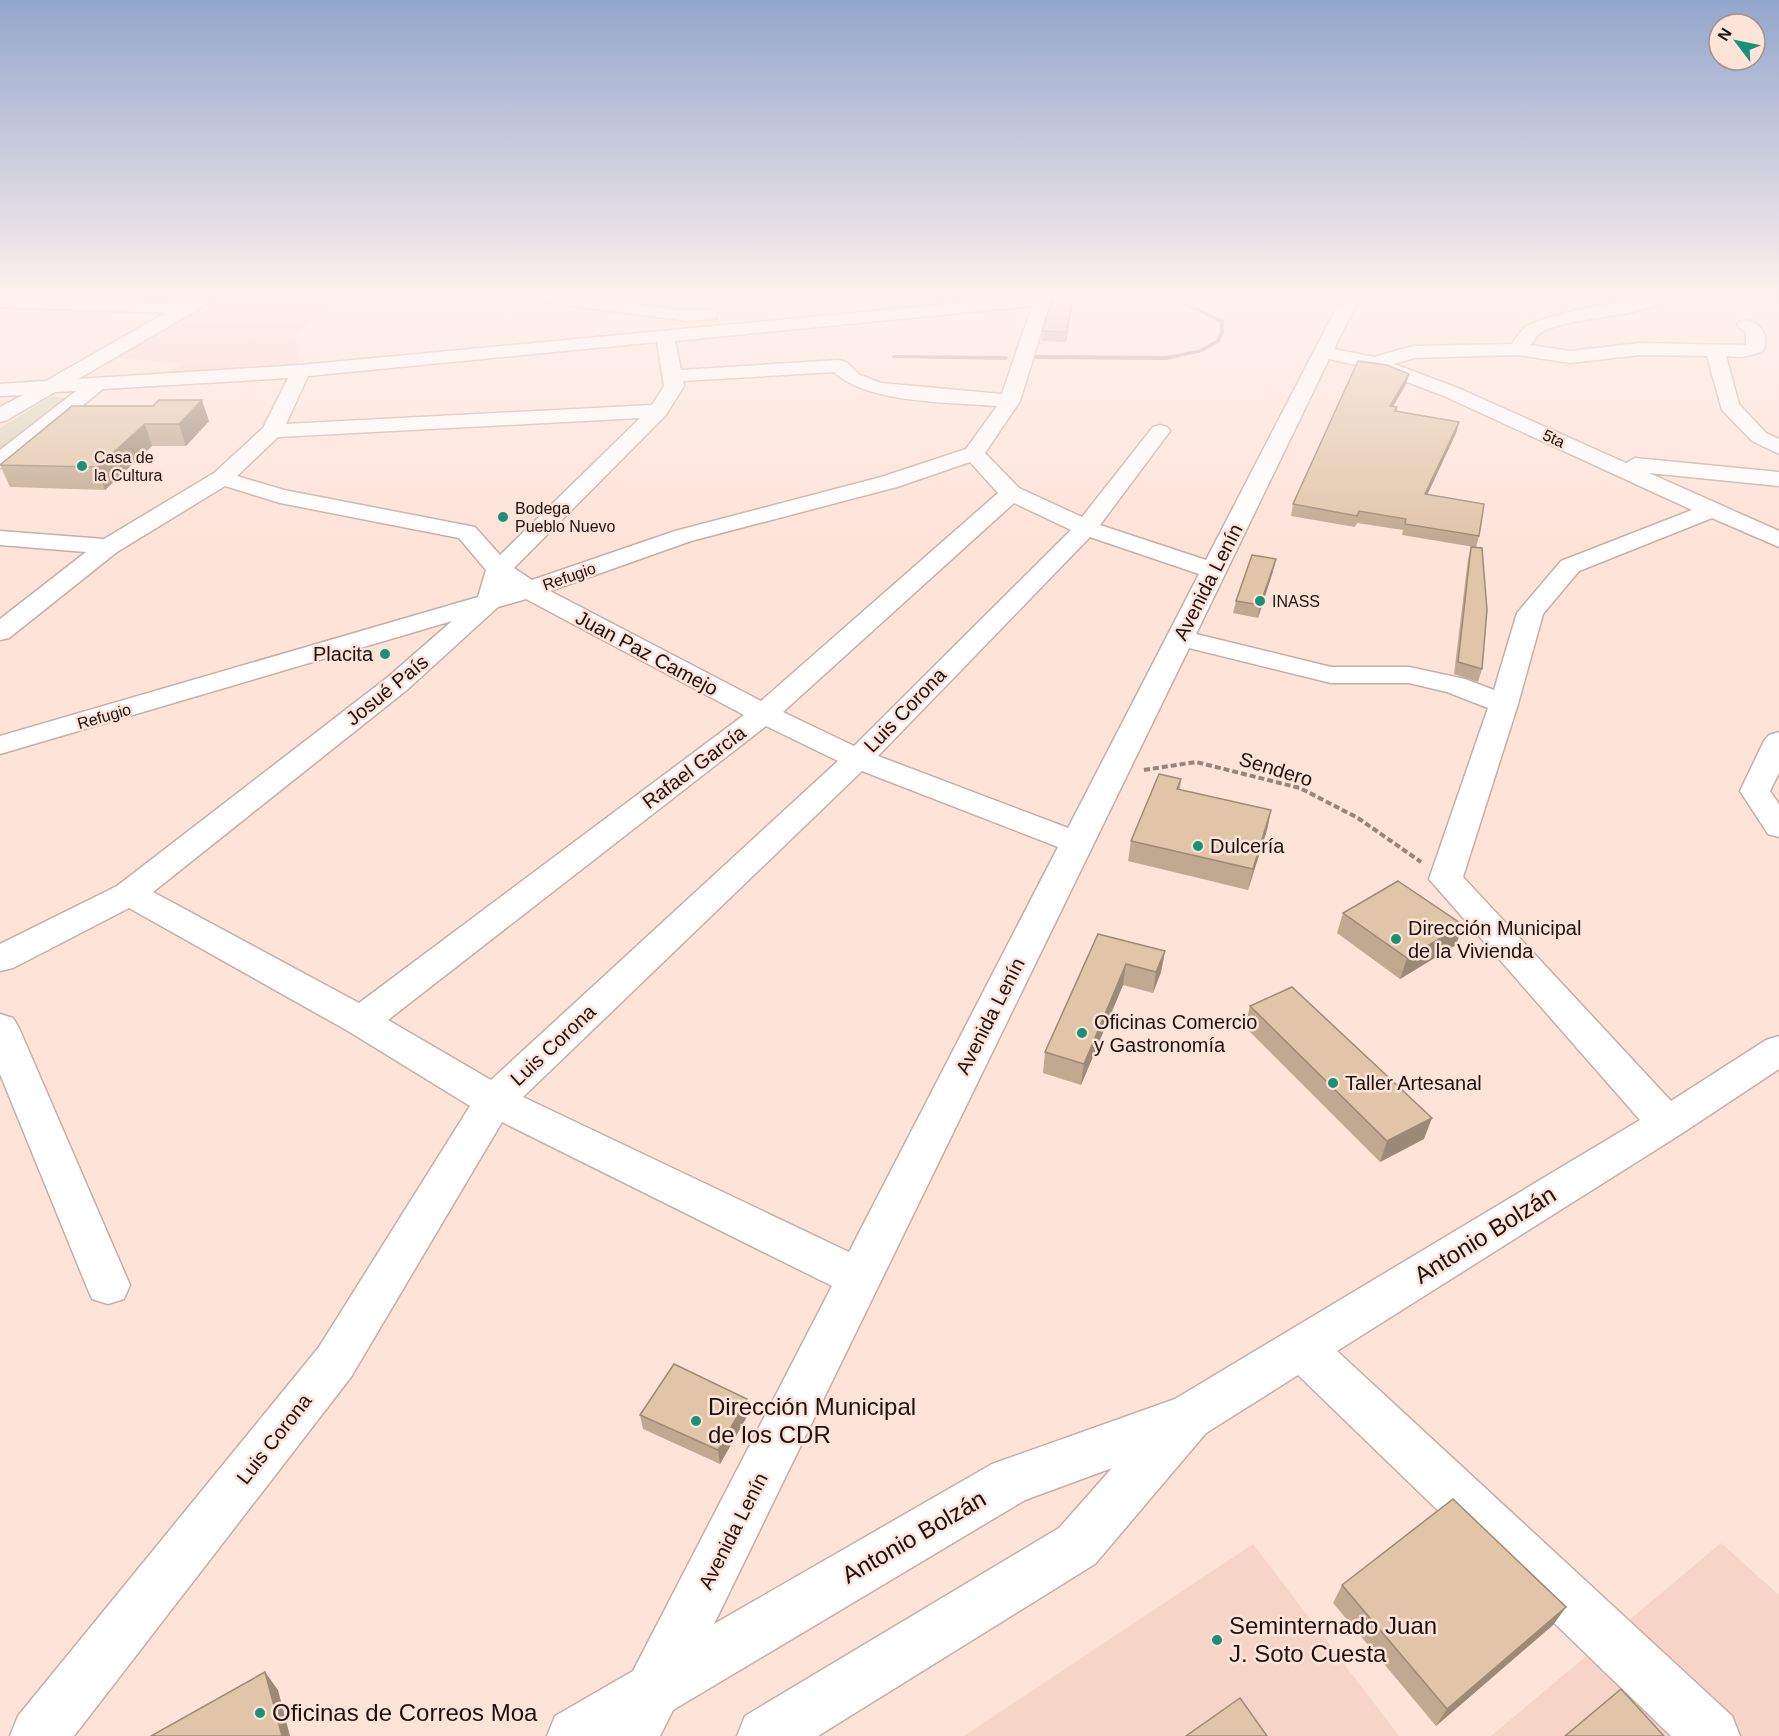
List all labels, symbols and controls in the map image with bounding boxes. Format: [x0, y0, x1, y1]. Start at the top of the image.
north arrow [1707, 12, 1767, 72]
text: N [1714, 25, 1735, 44]
street label: 5ta [1540, 426, 1568, 451]
place label: Casa de la Cultura [94, 449, 163, 484]
marker: Casa de la Cultura [75, 459, 89, 473]
place label: Bodega Pueblo Nuevo [515, 500, 616, 535]
marker: Bodega Pueblo Nuevo [496, 510, 510, 524]
street label: Avenida Lenín [1169, 520, 1247, 644]
street label: Refugio [540, 559, 598, 593]
place label: INASS [1272, 593, 1320, 610]
marker: INASS [1253, 594, 1267, 608]
street label: Juan Paz Camejo [572, 606, 722, 700]
place label: Placita [313, 643, 374, 665]
marker: Placita [378, 647, 392, 661]
street label: Josué País [342, 650, 432, 730]
street label: Luis Corona [860, 663, 951, 756]
street label: Refugio [75, 701, 133, 732]
street label: Rafael García [638, 721, 751, 813]
street label: Sendero [1237, 747, 1315, 791]
place label: Dulcería [1210, 835, 1285, 857]
marker: Dulcería [1191, 839, 1205, 853]
place label: Dirección Municipal de la Vivienda [1408, 917, 1581, 962]
marker: Dirección Municipal de la Vivienda [1389, 932, 1403, 946]
street label: Avenida Lenín [951, 954, 1029, 1078]
street label: Luis Corona [506, 1000, 601, 1090]
place label: Oficinas Comercio y Gastronomía [1094, 1011, 1257, 1056]
marker: Oficinas Comercio y Gastronomía [1075, 1026, 1089, 1040]
place label: Taller Artesanal [1345, 1072, 1482, 1094]
marker: Taller Artesanal [1326, 1076, 1340, 1090]
street label: Antonio Bolzán [1409, 1180, 1560, 1289]
street label: Luis Corona [232, 1389, 316, 1488]
place label: Dirección Municipal de los CDR [708, 1393, 916, 1448]
marker: Dirección Municipal de los CDR [689, 1414, 703, 1428]
street label: Avenida Lenín [694, 1469, 772, 1593]
street label: Antonio Bolzán [837, 1485, 990, 1589]
place label: Seminternado Juan J. Soto Cuesta [1229, 1612, 1437, 1667]
marker: Seminternado Juan J. Soto Cuesta [1210, 1633, 1224, 1647]
place label: Oficinas de Correos Moa [272, 1699, 538, 1726]
marker: Oficinas de Correos Moa [253, 1706, 267, 1720]

